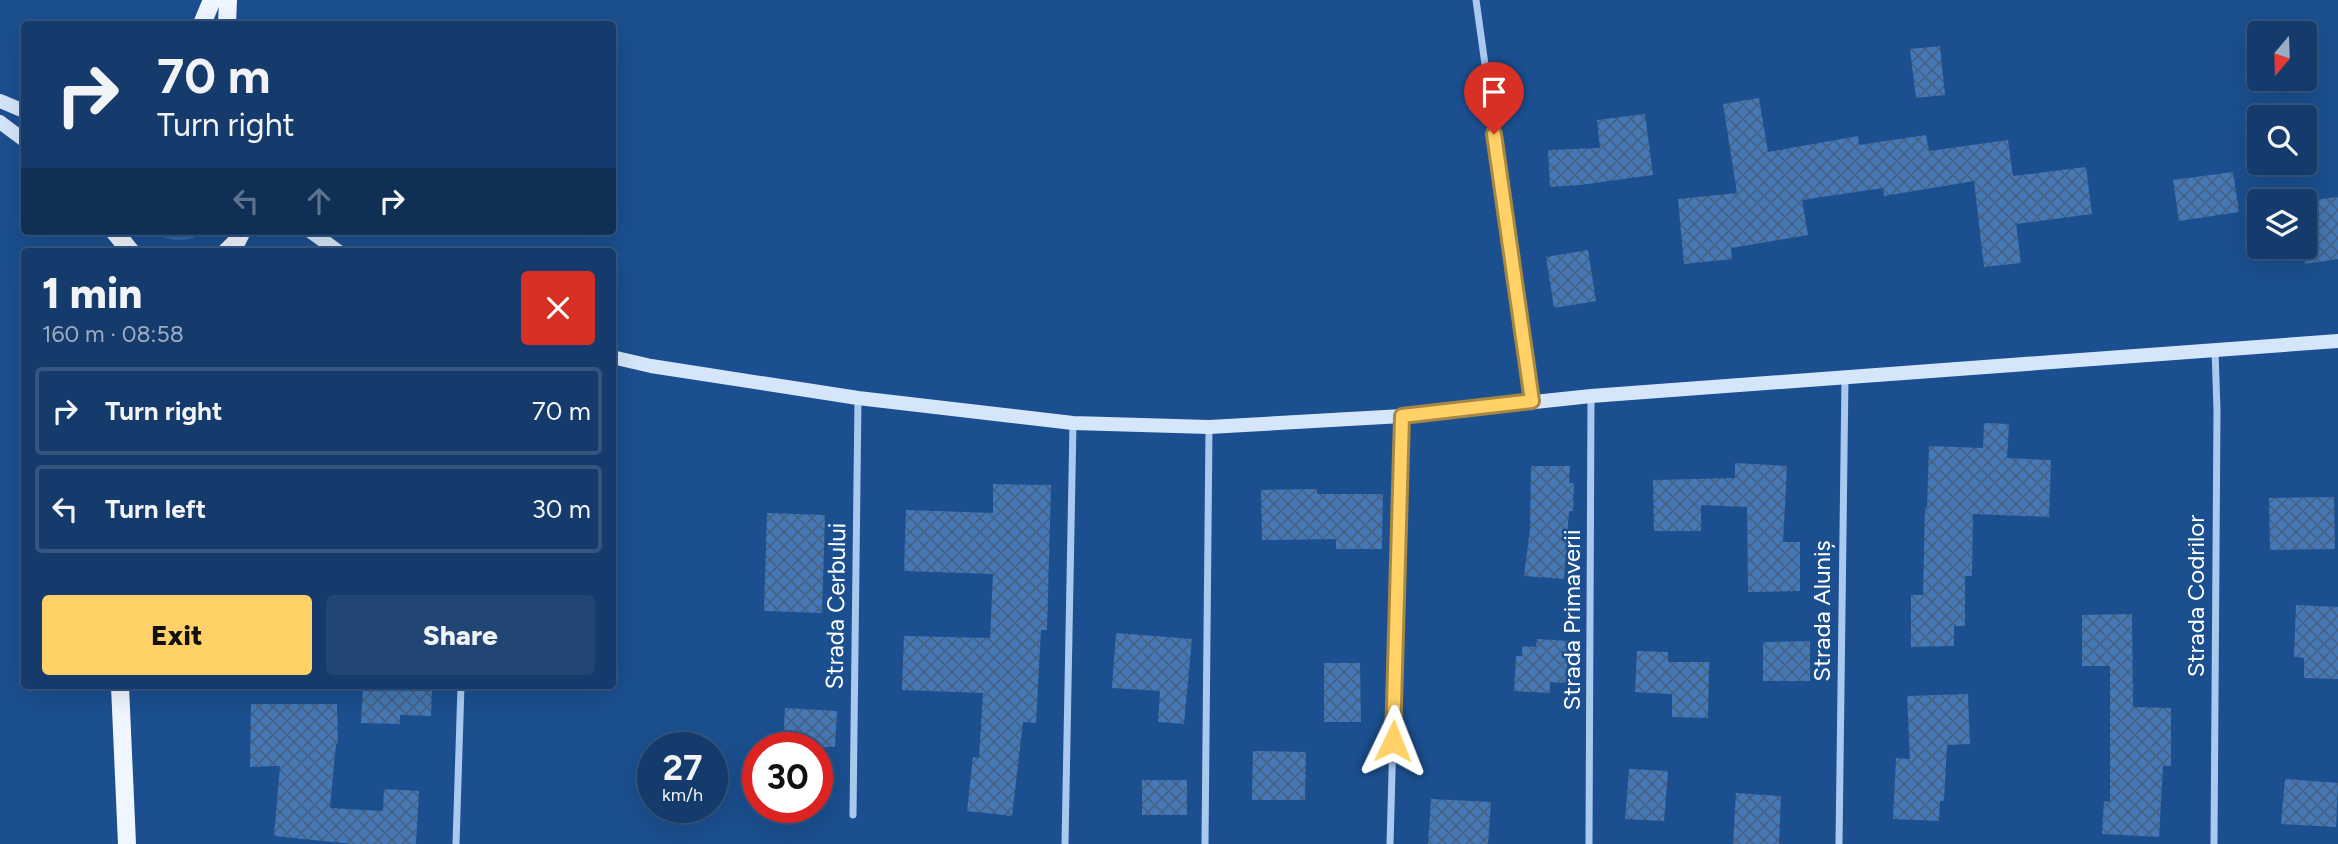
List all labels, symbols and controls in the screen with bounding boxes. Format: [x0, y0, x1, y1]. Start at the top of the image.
north arrow [2247, 21, 2317, 91]
map controls [2247, 21, 2317, 259]
text: 70 m [157, 46, 270, 105]
icon: right [42, 49, 133, 140]
pin [1464, 62, 1524, 134]
icon: arrive [1475, 73, 1513, 111]
button: search [2247, 105, 2317, 175]
text: Turn right [157, 106, 295, 144]
icon: left [227, 182, 265, 220]
icon: ahead [300, 182, 338, 220]
icon: right [373, 182, 411, 220]
button: layers [2247, 189, 2317, 259]
text: 1 min [42, 268, 142, 319]
button: close [521, 271, 595, 345]
text: 160 m · 08:58 [42, 320, 184, 348]
icon: right [46, 392, 84, 430]
text: Turn right [105, 395, 222, 427]
text: 70 m [532, 395, 591, 427]
icon: left [46, 490, 84, 528]
text: Turn left [105, 493, 206, 525]
text: 30 m [532, 493, 591, 525]
street label: Strada Codrilor [2181, 515, 2210, 677]
street label: Strada Cerbului [820, 522, 851, 690]
street label: Strada Primaverii [1557, 530, 1586, 710]
street label: Strada Aluniș [1807, 540, 1836, 682]
button: Exit [42, 595, 312, 675]
button: Share [326, 595, 595, 675]
position arrow [1356, 704, 1430, 778]
speed limit sign: 30 [742, 732, 833, 823]
text: 27 [663, 747, 702, 789]
text: km/h [662, 784, 703, 806]

